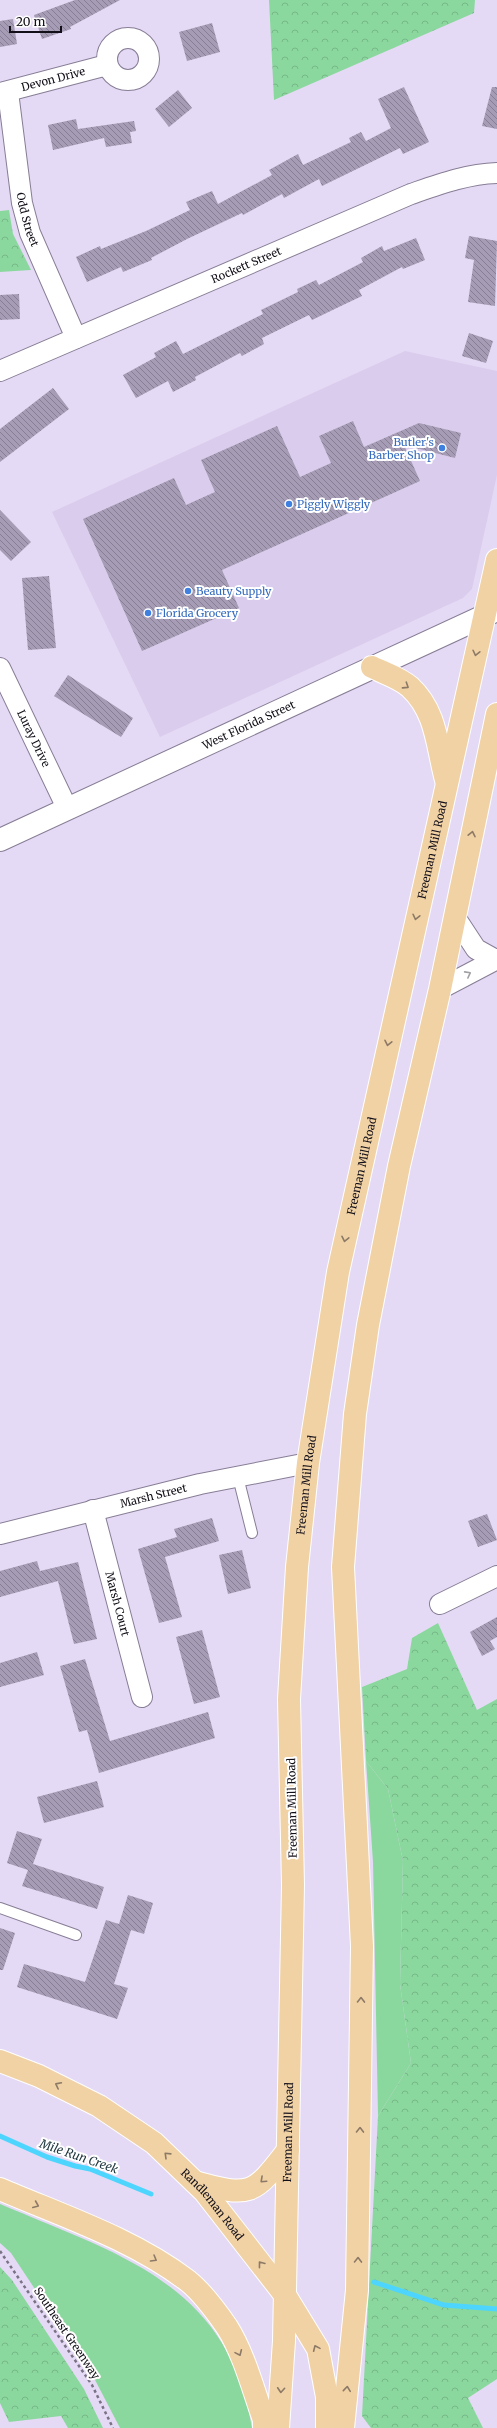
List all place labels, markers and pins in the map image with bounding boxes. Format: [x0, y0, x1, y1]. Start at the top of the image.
place label: Butler's Barber Shop [369, 435, 434, 462]
marker: Butler's Barber Shop [437, 443, 447, 453]
place label: Piggly Wiggly [297, 497, 371, 511]
marker: Piggly Wiggly [284, 499, 294, 509]
place label: Beauty Supply [196, 584, 272, 598]
marker: Beauty Supply [183, 586, 193, 596]
place label: Florida Grocery [156, 606, 239, 620]
marker: Florida Grocery [143, 608, 153, 618]

